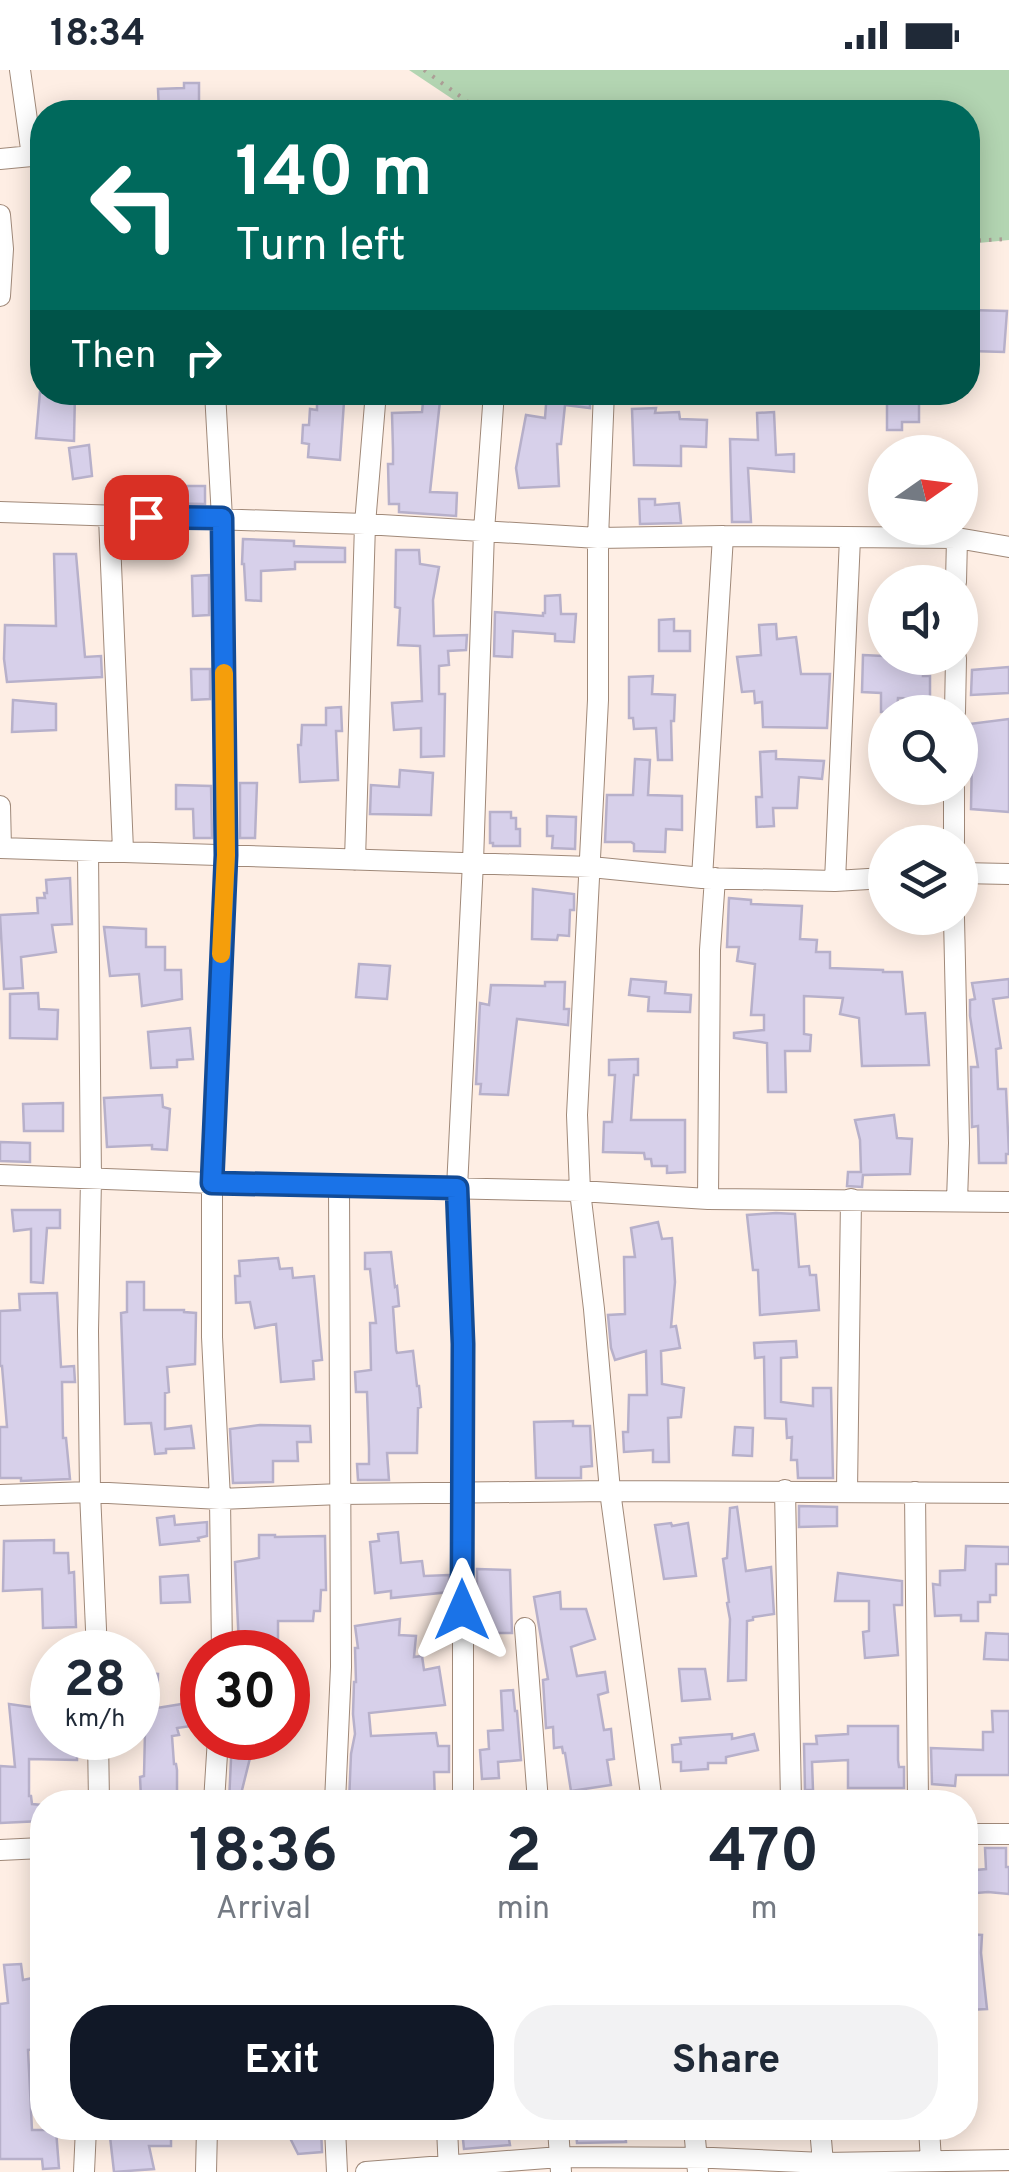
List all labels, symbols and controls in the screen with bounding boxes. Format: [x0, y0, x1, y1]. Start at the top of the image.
text: 18:34 [50, 11, 146, 60]
text: 140 m [235, 132, 433, 221]
icon: left [70, 140, 200, 270]
text: Turn left [235, 219, 406, 276]
icon: right [176, 330, 231, 385]
text: Then [70, 333, 156, 382]
north arrow [868, 435, 978, 545]
map controls [868, 435, 978, 935]
pin [104, 475, 189, 560]
icon: arrive [119, 490, 174, 545]
button: sound [868, 565, 978, 675]
button: search [868, 695, 978, 805]
button: layers [868, 825, 978, 935]
position arrow [410, 1558, 514, 1662]
speed limit sign: 30 [180, 1630, 310, 1760]
text: 28 [64, 1651, 126, 1714]
text: km/h [65, 1704, 125, 1736]
text: 18:36 [189, 1817, 338, 1893]
text: 2 [505, 1817, 542, 1893]
text: 470 [709, 1817, 819, 1893]
text: Arrival [216, 1890, 311, 1930]
text: min [497, 1890, 550, 1930]
text: m [750, 1890, 778, 1930]
button: Exit [70, 2005, 494, 2120]
button: Share [514, 2005, 938, 2120]

